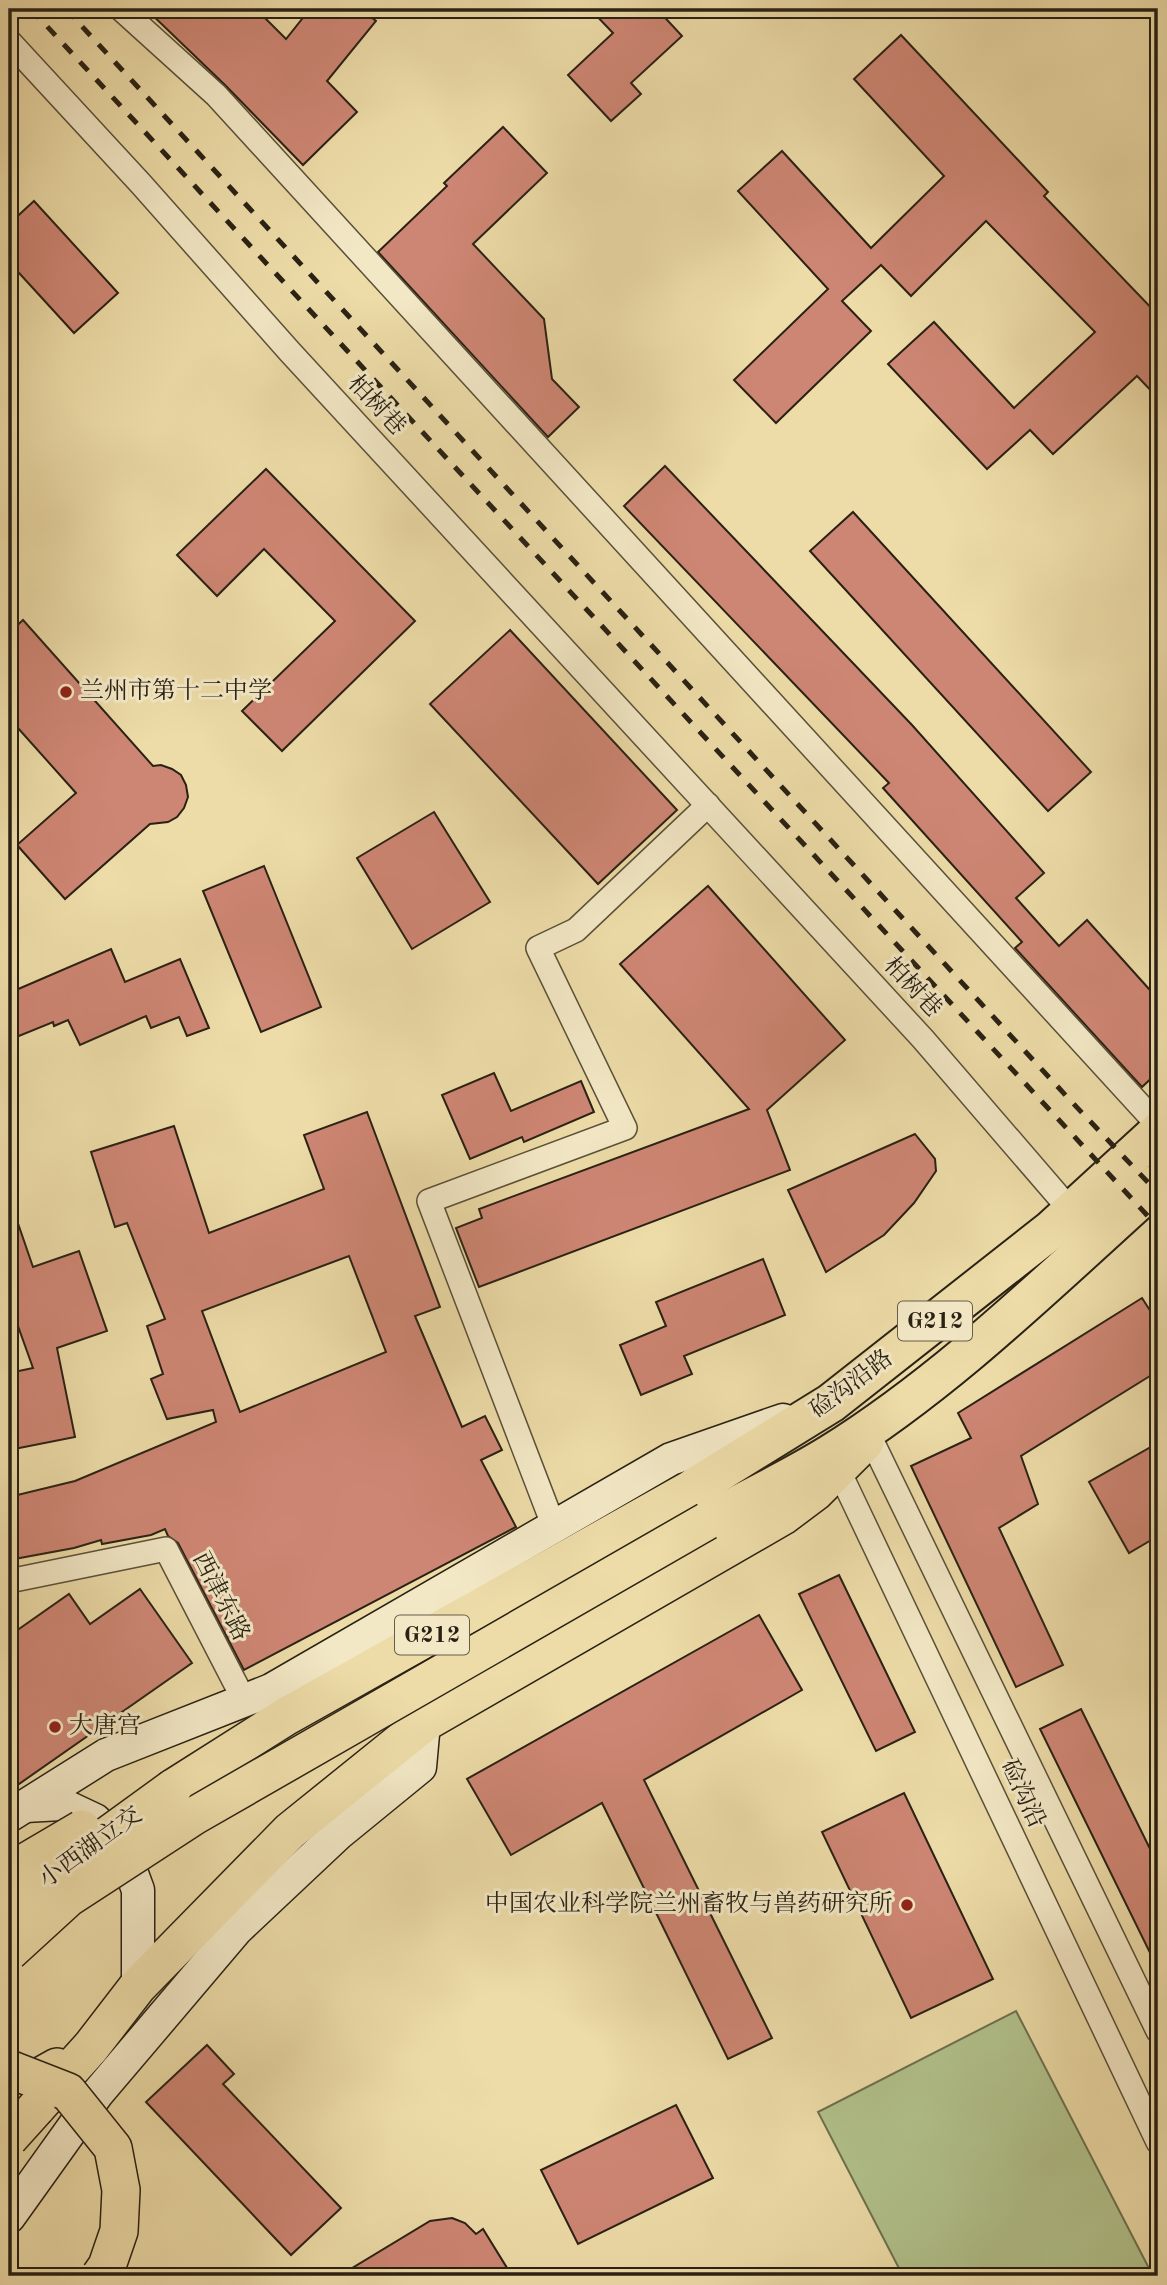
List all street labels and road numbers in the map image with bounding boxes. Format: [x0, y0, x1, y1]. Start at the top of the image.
street label: 柏树巷 [343, 369, 412, 441]
street label: 柏树巷 [879, 951, 948, 1023]
road number: G212 [898, 1302, 972, 1340]
street label: 硷沟沿路 [805, 1344, 898, 1423]
street label: 西津东路 [188, 1547, 255, 1645]
road number: G212 [395, 1616, 469, 1654]
street label: 硷沟沿 [996, 1755, 1051, 1832]
street label: 小西湖立交 [34, 1801, 147, 1893]

